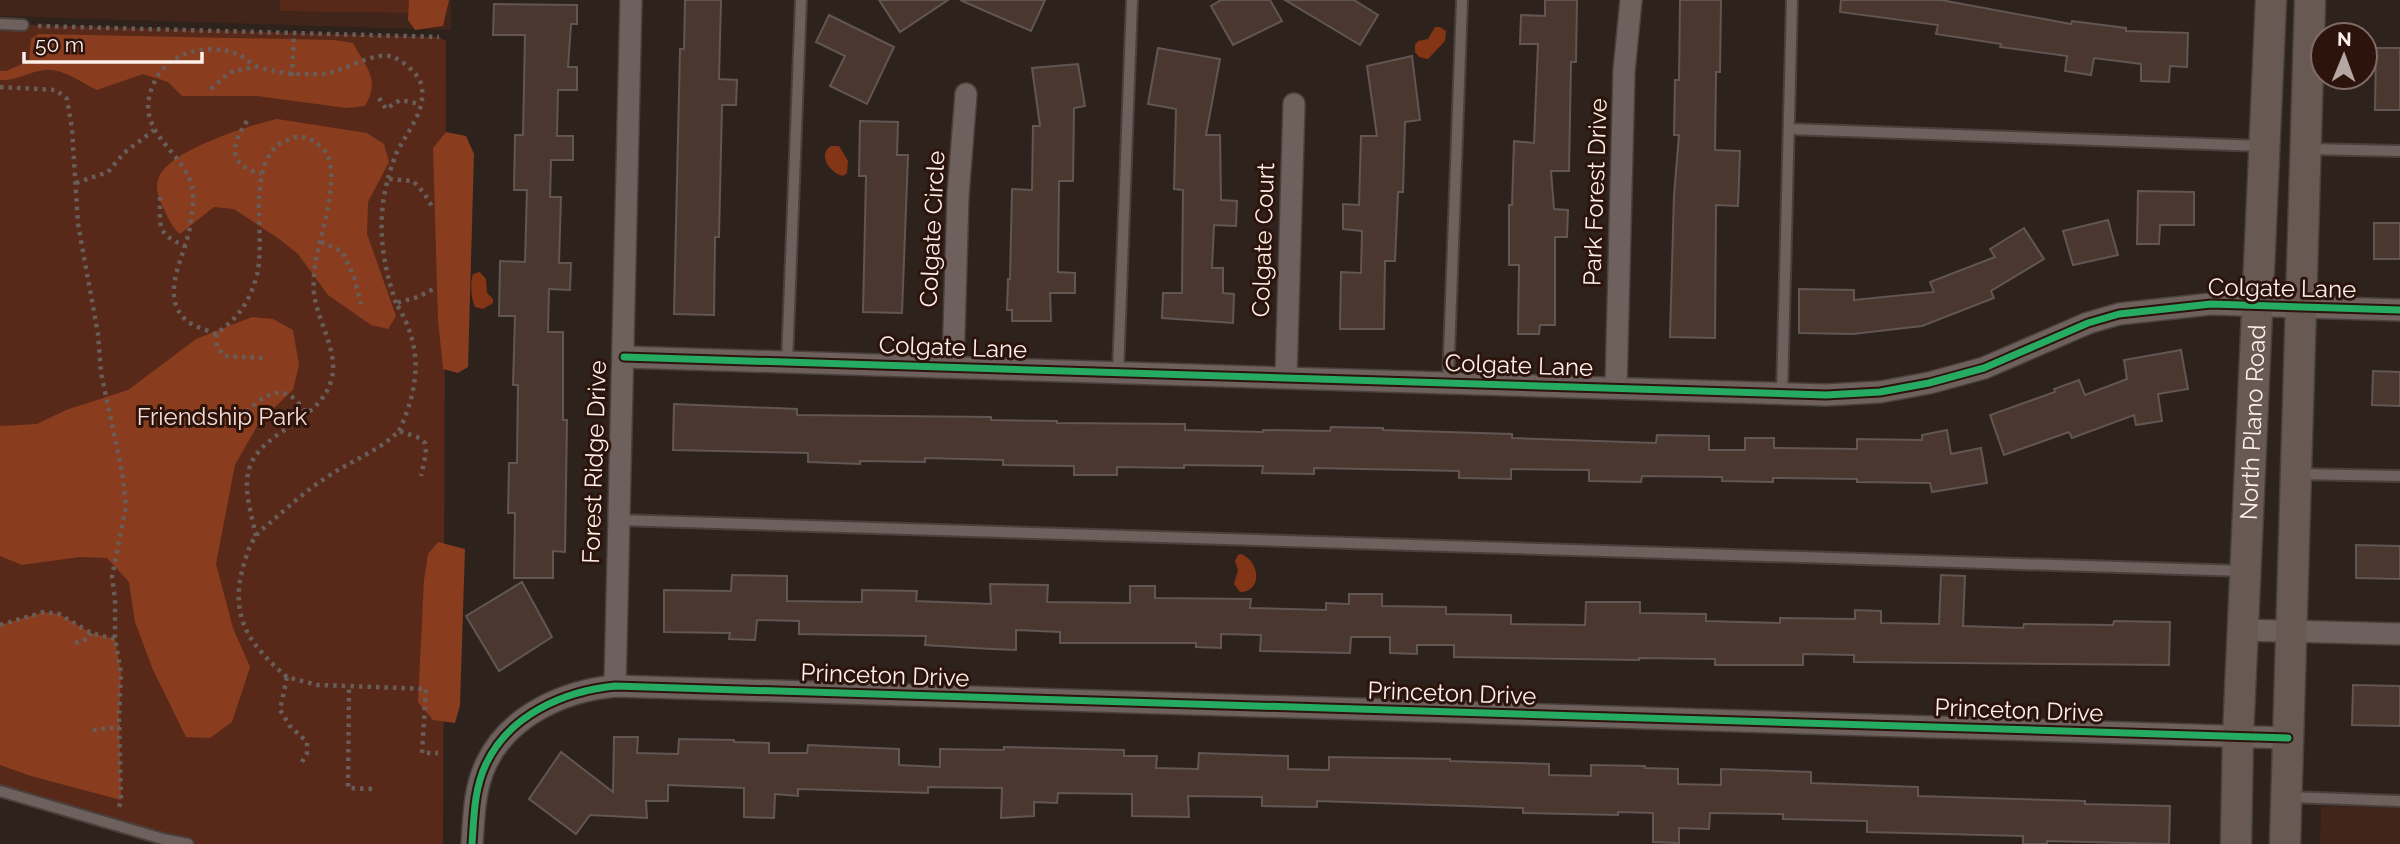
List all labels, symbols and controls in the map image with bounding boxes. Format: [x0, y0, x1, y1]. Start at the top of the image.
scale bar [24, 21, 203, 65]
north arrow [2309, 21, 2379, 91]
text: N [2337, 28, 2352, 50]
text: 50 m [35, 32, 84, 57]
street label: Park Forest Drive [1577, 98, 1613, 286]
street label: Colgate Circle [913, 150, 951, 308]
street label: Colgate Court [1246, 162, 1280, 318]
street label: Colgate Lane [2208, 272, 2356, 304]
street label: North Plano Road [2233, 324, 2271, 521]
street label: Colgate Lane [878, 330, 1028, 364]
street label: Colgate Lane [1444, 348, 1594, 382]
street label: Forest Ridge Drive [576, 360, 612, 564]
park label: Friendship Park [137, 402, 308, 431]
street label: Princeton Drive [800, 658, 970, 692]
street label: Princeton Drive [1367, 676, 1537, 710]
street label: Princeton Drive [1934, 693, 2104, 727]

